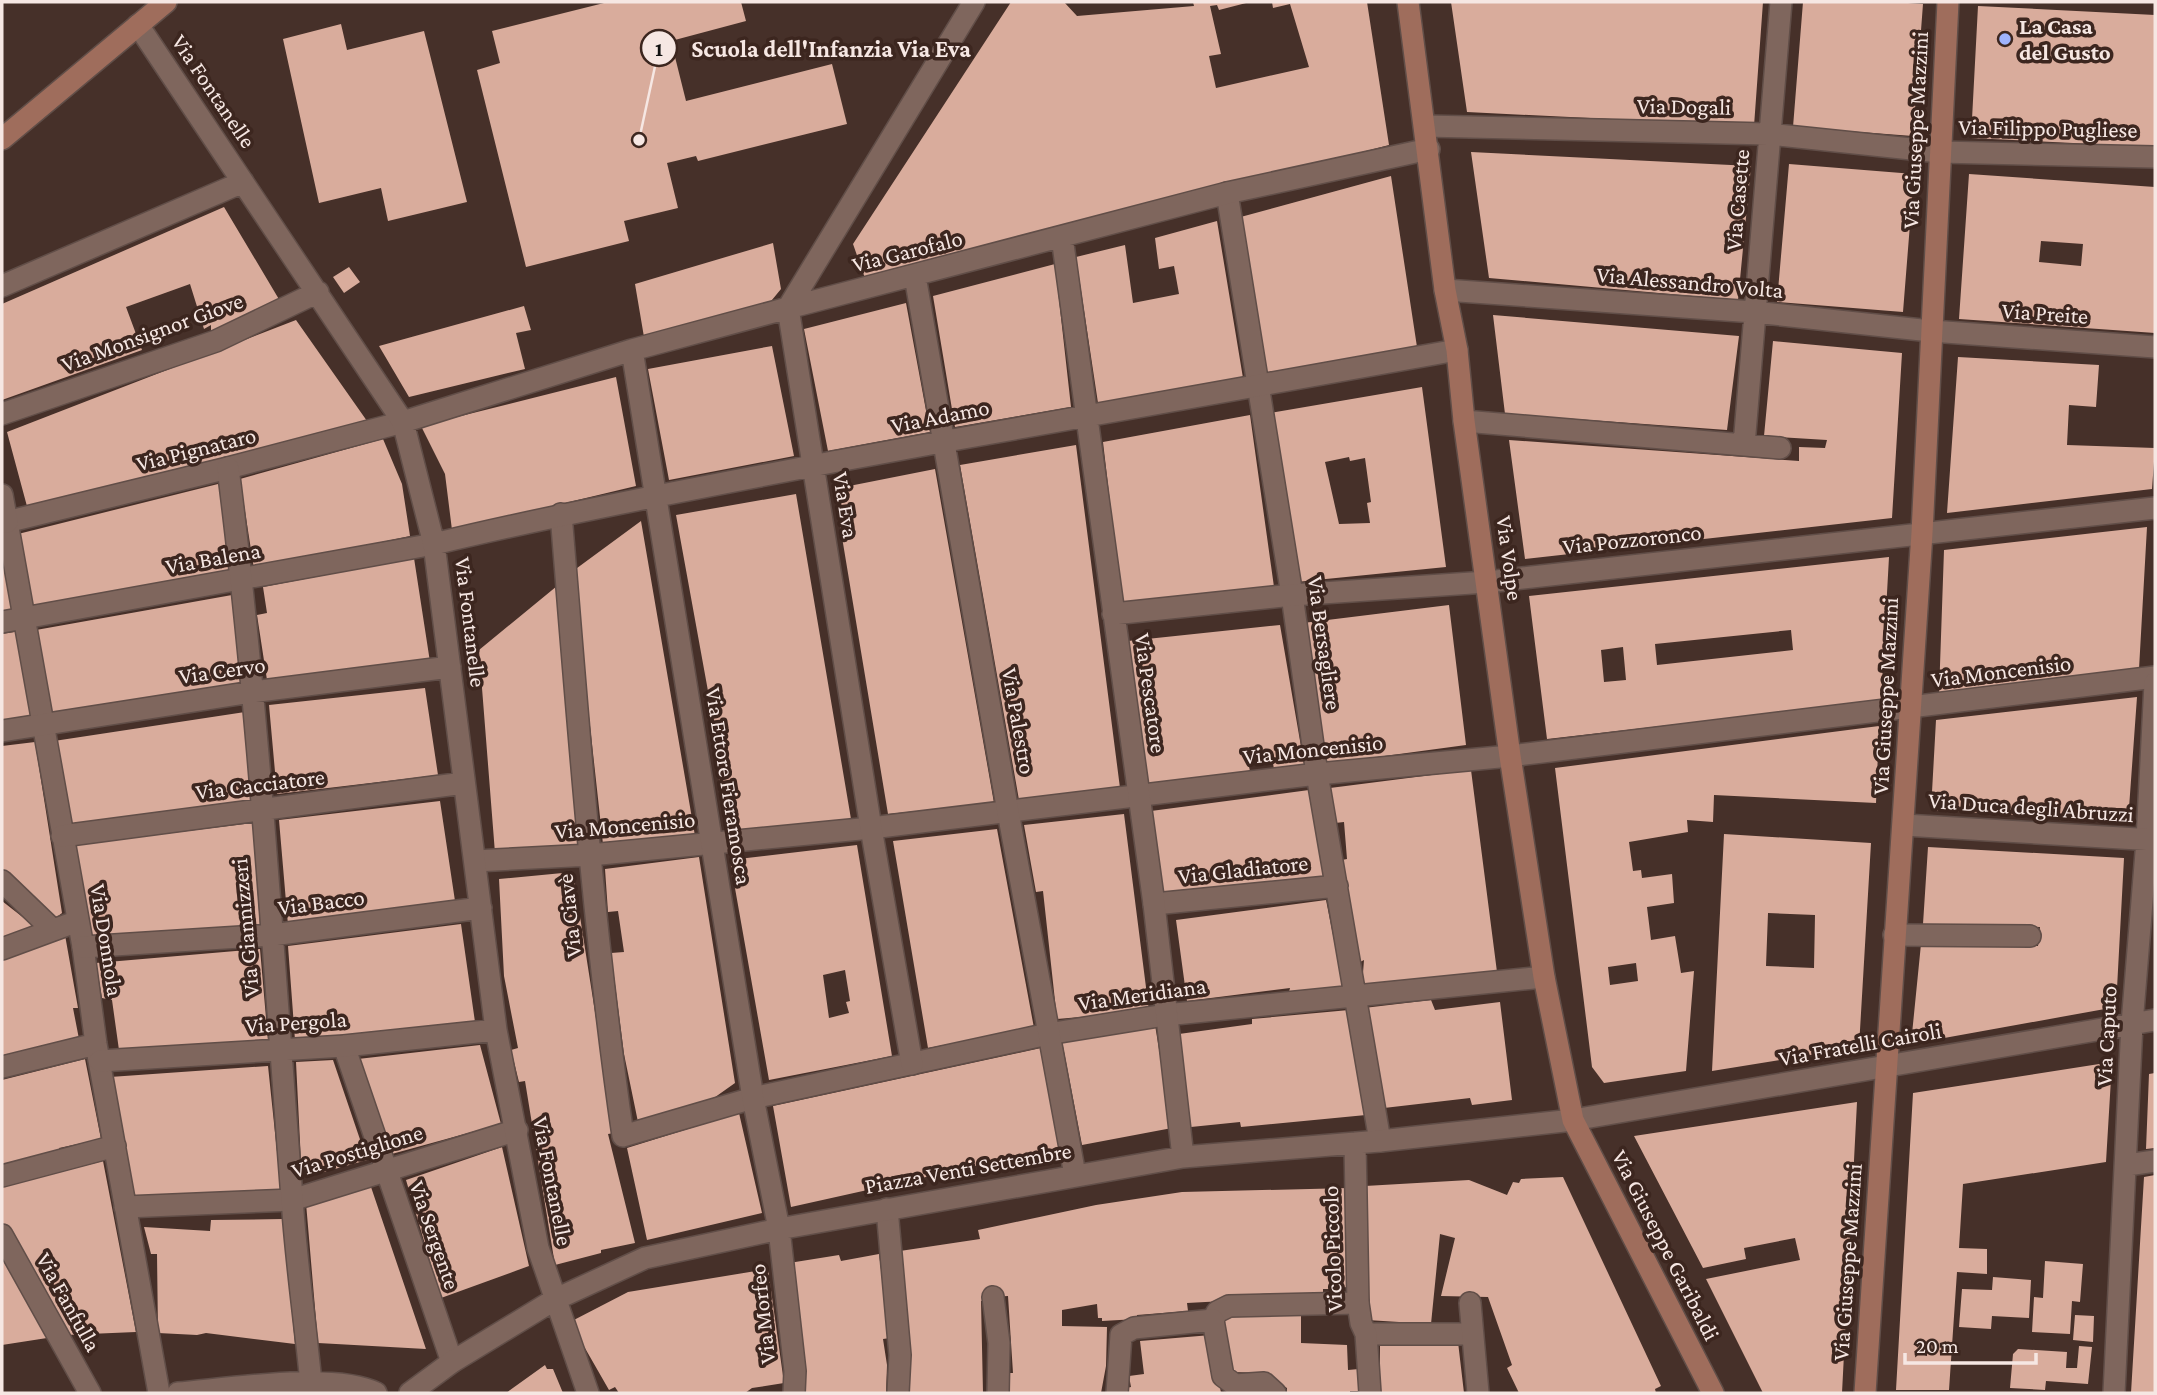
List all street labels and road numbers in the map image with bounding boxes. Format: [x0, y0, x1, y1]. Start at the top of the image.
street label: Via Fontanelle [167, 29, 261, 153]
street label: Via Giuseppe Mazzini [1897, 31, 1933, 229]
street label: Via Dogali [1637, 92, 1731, 120]
street label: Via Filippo Pugliese [1958, 113, 2138, 143]
street label: Via Casette [1720, 148, 1754, 252]
street label: Via Garofalo [849, 225, 965, 277]
street label: Via Alessandro Volta [1596, 261, 1785, 303]
street label: Via Monsignor Giove [58, 287, 246, 377]
street label: Via Preite [2001, 297, 2089, 329]
street label: Via Adamo [889, 394, 991, 438]
street label: Via Pignataro [133, 422, 259, 476]
street label: Via Eva [828, 470, 864, 540]
street label: Via Volpe [1491, 514, 1529, 602]
street label: Via Pozzoronco [1561, 519, 1703, 559]
street label: Via Balena [163, 537, 263, 579]
street label: Via Fontanelle [450, 555, 492, 689]
street label: Via Bersagliere [1303, 574, 1347, 712]
street label: Via Giuseppe Mazzini [1867, 597, 1903, 795]
street label: Via Pescatore [1130, 631, 1172, 755]
street label: Via Moncenisio [1929, 650, 2073, 692]
street label: Via Cervo [177, 651, 267, 689]
street label: Via Palestro [997, 666, 1041, 776]
street label: Via Ettore Fieramosca [701, 685, 757, 887]
street label: Via Moncenisio [1242, 729, 1384, 769]
street label: Via Cacciatore [194, 763, 326, 805]
street label: Via Duca degli Abruzzi [1927, 787, 2135, 827]
street label: Via Moncenisio [554, 806, 696, 844]
street label: Via Gladiatore [1177, 849, 1309, 889]
street label: Via Giannizzeri [226, 857, 264, 999]
street label: Via Ciavè [552, 873, 586, 959]
street label: Via Donnola [85, 882, 129, 998]
street label: Via Bacco [276, 884, 366, 920]
street label: Via Meridiana [1076, 972, 1208, 1016]
street label: Via Caputo [2090, 985, 2122, 1087]
street label: Via Pergola [244, 1005, 348, 1039]
street label: Via Fratelli Cairoli [1777, 1017, 1943, 1071]
street label: Via Fontanelle [528, 1114, 578, 1248]
street label: Via Postiglione [288, 1119, 426, 1183]
street label: Piazza Venti Settembre [863, 1137, 1073, 1199]
street label: Via Giuseppe Garibaldi [1607, 1145, 1725, 1345]
street label: Via Giuseppe Mazzini [1827, 1162, 1867, 1362]
street label: Via Sergente [404, 1177, 466, 1293]
street label: Vicolo Piccolo [1317, 1185, 1347, 1313]
street label: Via Fanfulla [31, 1248, 107, 1356]
street label: Via Morfeo [744, 1263, 780, 1365]

